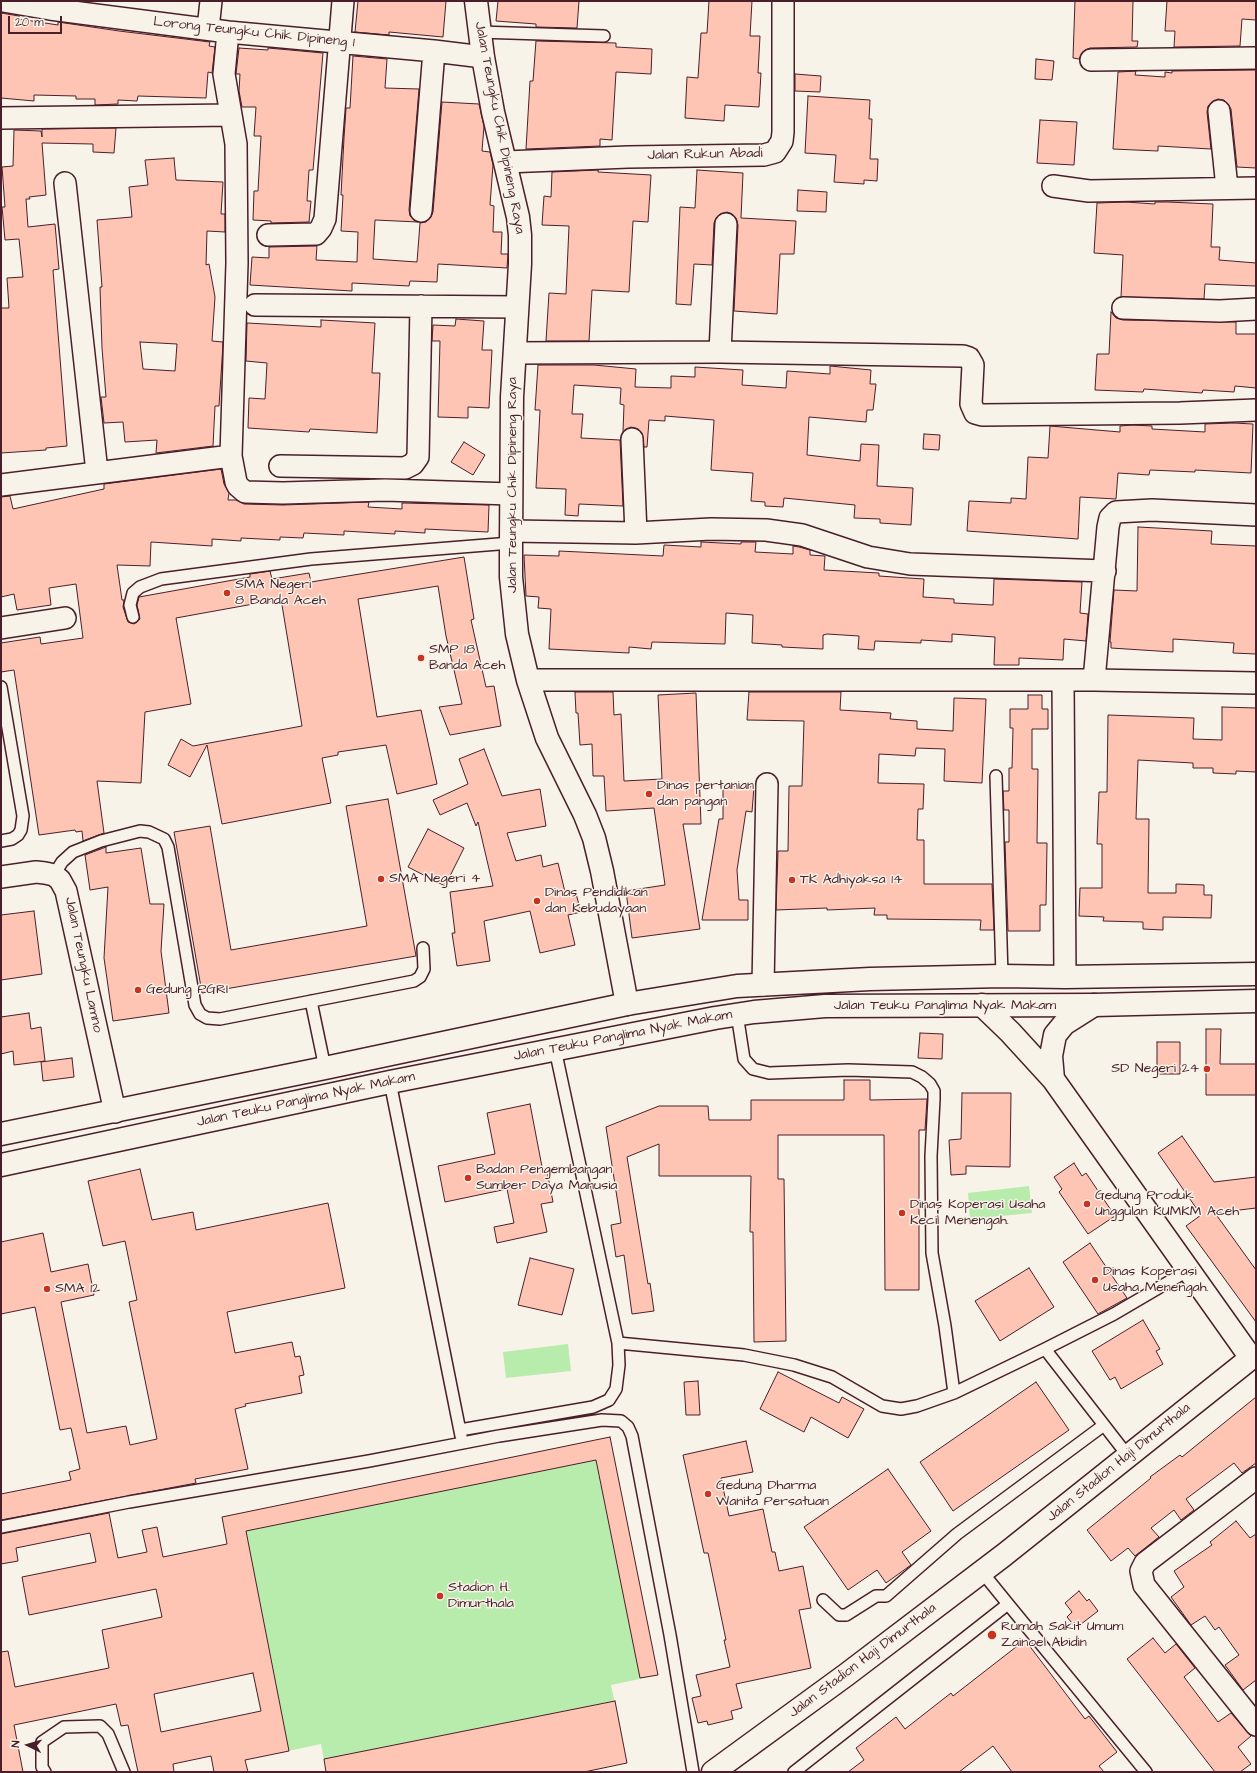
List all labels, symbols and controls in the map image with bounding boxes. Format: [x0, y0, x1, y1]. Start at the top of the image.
scale bar [10, 8, 64, 34]
text: 20 m [15, 14, 44, 31]
street label: Lorong Teungku Chik Dipineng 1 [152, 14, 356, 52]
street label: Jalan Teungku Chik Dipineng Raya [470, 20, 528, 236]
street label: Jalan Rukun Abadi [647, 146, 763, 164]
street label: Jalan Teungku Chik Dipineng Raya [505, 377, 521, 593]
place label: SMA Negeri 8 Banda Aceh [235, 577, 326, 610]
marker: SMA Negeri 8 Banda Aceh [222, 588, 232, 598]
place label: SMP 18 Banda Aceh [429, 642, 505, 674]
marker: SMP 18 Banda Aceh [416, 653, 426, 663]
place label: Dinas pertanian dan pangan [657, 778, 754, 810]
marker: Dinas pertanian dan pangan [644, 789, 654, 799]
place label: SMA Negeri 4 [389, 871, 480, 887]
place label: TK Adhiyaksa 14 [800, 872, 902, 888]
marker: SMA Negeri 4 [376, 874, 386, 884]
marker: TK Adhiyaksa 14 [787, 875, 797, 885]
place label: Dinas Pendidikan dan Kebudayaan [545, 885, 648, 918]
street label: Jalan Teungku Lamno [60, 896, 106, 1034]
marker: Dinas Pendidikan dan Kebudayaan [532, 896, 542, 906]
place label: Gedung PGRI [146, 982, 228, 998]
marker: Gedung PGRI [133, 985, 143, 995]
street label: Jalan Teuku Panglima Nyak Makam [834, 998, 1056, 1014]
street label: Jalan Teuku Panglima Nyak Makam [512, 1007, 734, 1065]
place label: SD Negeri 24 [1111, 1061, 1199, 1077]
marker: SD Negeri 24 [1202, 1064, 1212, 1074]
street label: Jalan Teuku Panglima Nyak Makam [195, 1069, 417, 1131]
place label: Badan Pengembangan Sumber Daya Manusia [476, 1162, 617, 1194]
marker: Badan Pengembangan Sumber Daya Manusia [463, 1173, 473, 1183]
place label: Gedung Produk Unggulan KUMKM Aceh [1095, 1188, 1239, 1220]
place label: Dinas Koperasi Usaha Kecil Menengah. [910, 1197, 1045, 1230]
marker: Gedung Produk Unggulan KUMKM Aceh [1082, 1199, 1092, 1209]
marker: Dinas Koperasi Usaha Kecil Menengah. [897, 1208, 907, 1218]
place label: Dinas Koperasi Usaha Menengah. [1103, 1264, 1209, 1296]
marker: Dinas Koperasi Usaha Menengah. [1090, 1275, 1100, 1285]
place label: SMA 12 [55, 1281, 100, 1297]
marker: SMA 12 [42, 1284, 52, 1294]
street label: Jalan Stadion Haji Dimurthala [1044, 1400, 1194, 1526]
place label: Gedung Dharma Wanita Persatuan [716, 1478, 829, 1510]
marker: Gedung Dharma Wanita Persatuan [703, 1489, 713, 1499]
place label: Stadion H. Dimurthala [448, 1580, 514, 1612]
marker: Stadion H. Dimurthala [435, 1591, 445, 1601]
street label: Jalan Stadion Haji Dimurthala [786, 1600, 940, 1722]
place label: Rumah Sakit Umum Zainoel Abidin [1001, 1619, 1124, 1652]
marker: Rumah Sakit Umum Zainoel Abidin [986, 1629, 998, 1641]
north arrow [8, 1725, 48, 1765]
text: N [8, 1740, 23, 1748]

